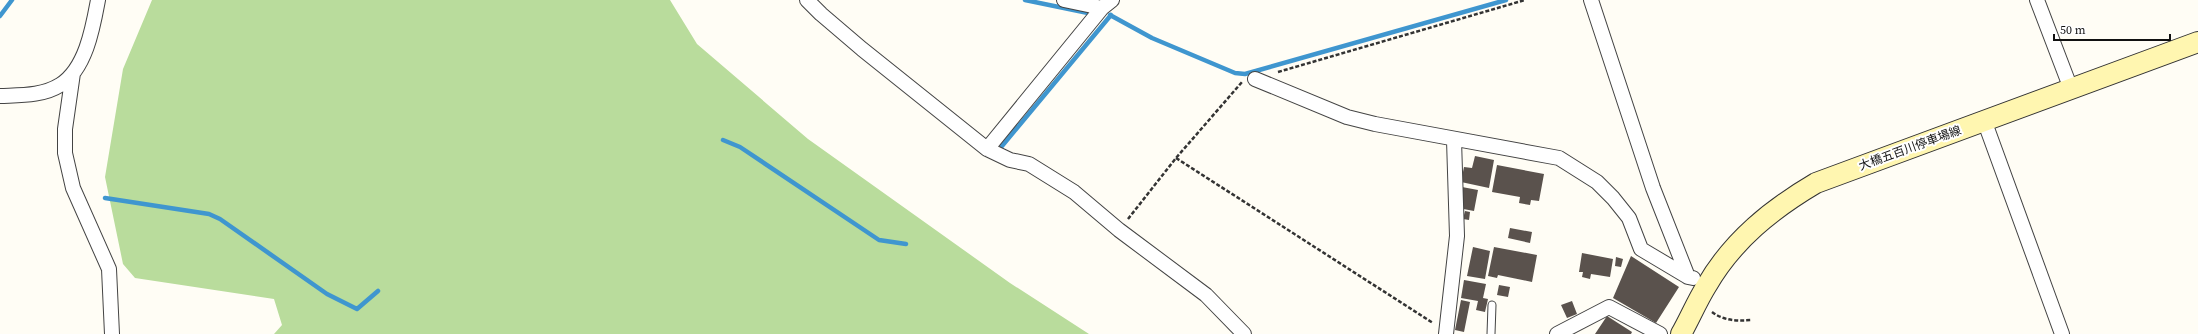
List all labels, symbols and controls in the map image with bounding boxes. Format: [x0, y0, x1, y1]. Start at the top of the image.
scale bar [2054, 16, 2170, 42]
text: 50 m [2060, 22, 2086, 38]
street label: 大橋五百川停車場線 [1857, 122, 1963, 174]

